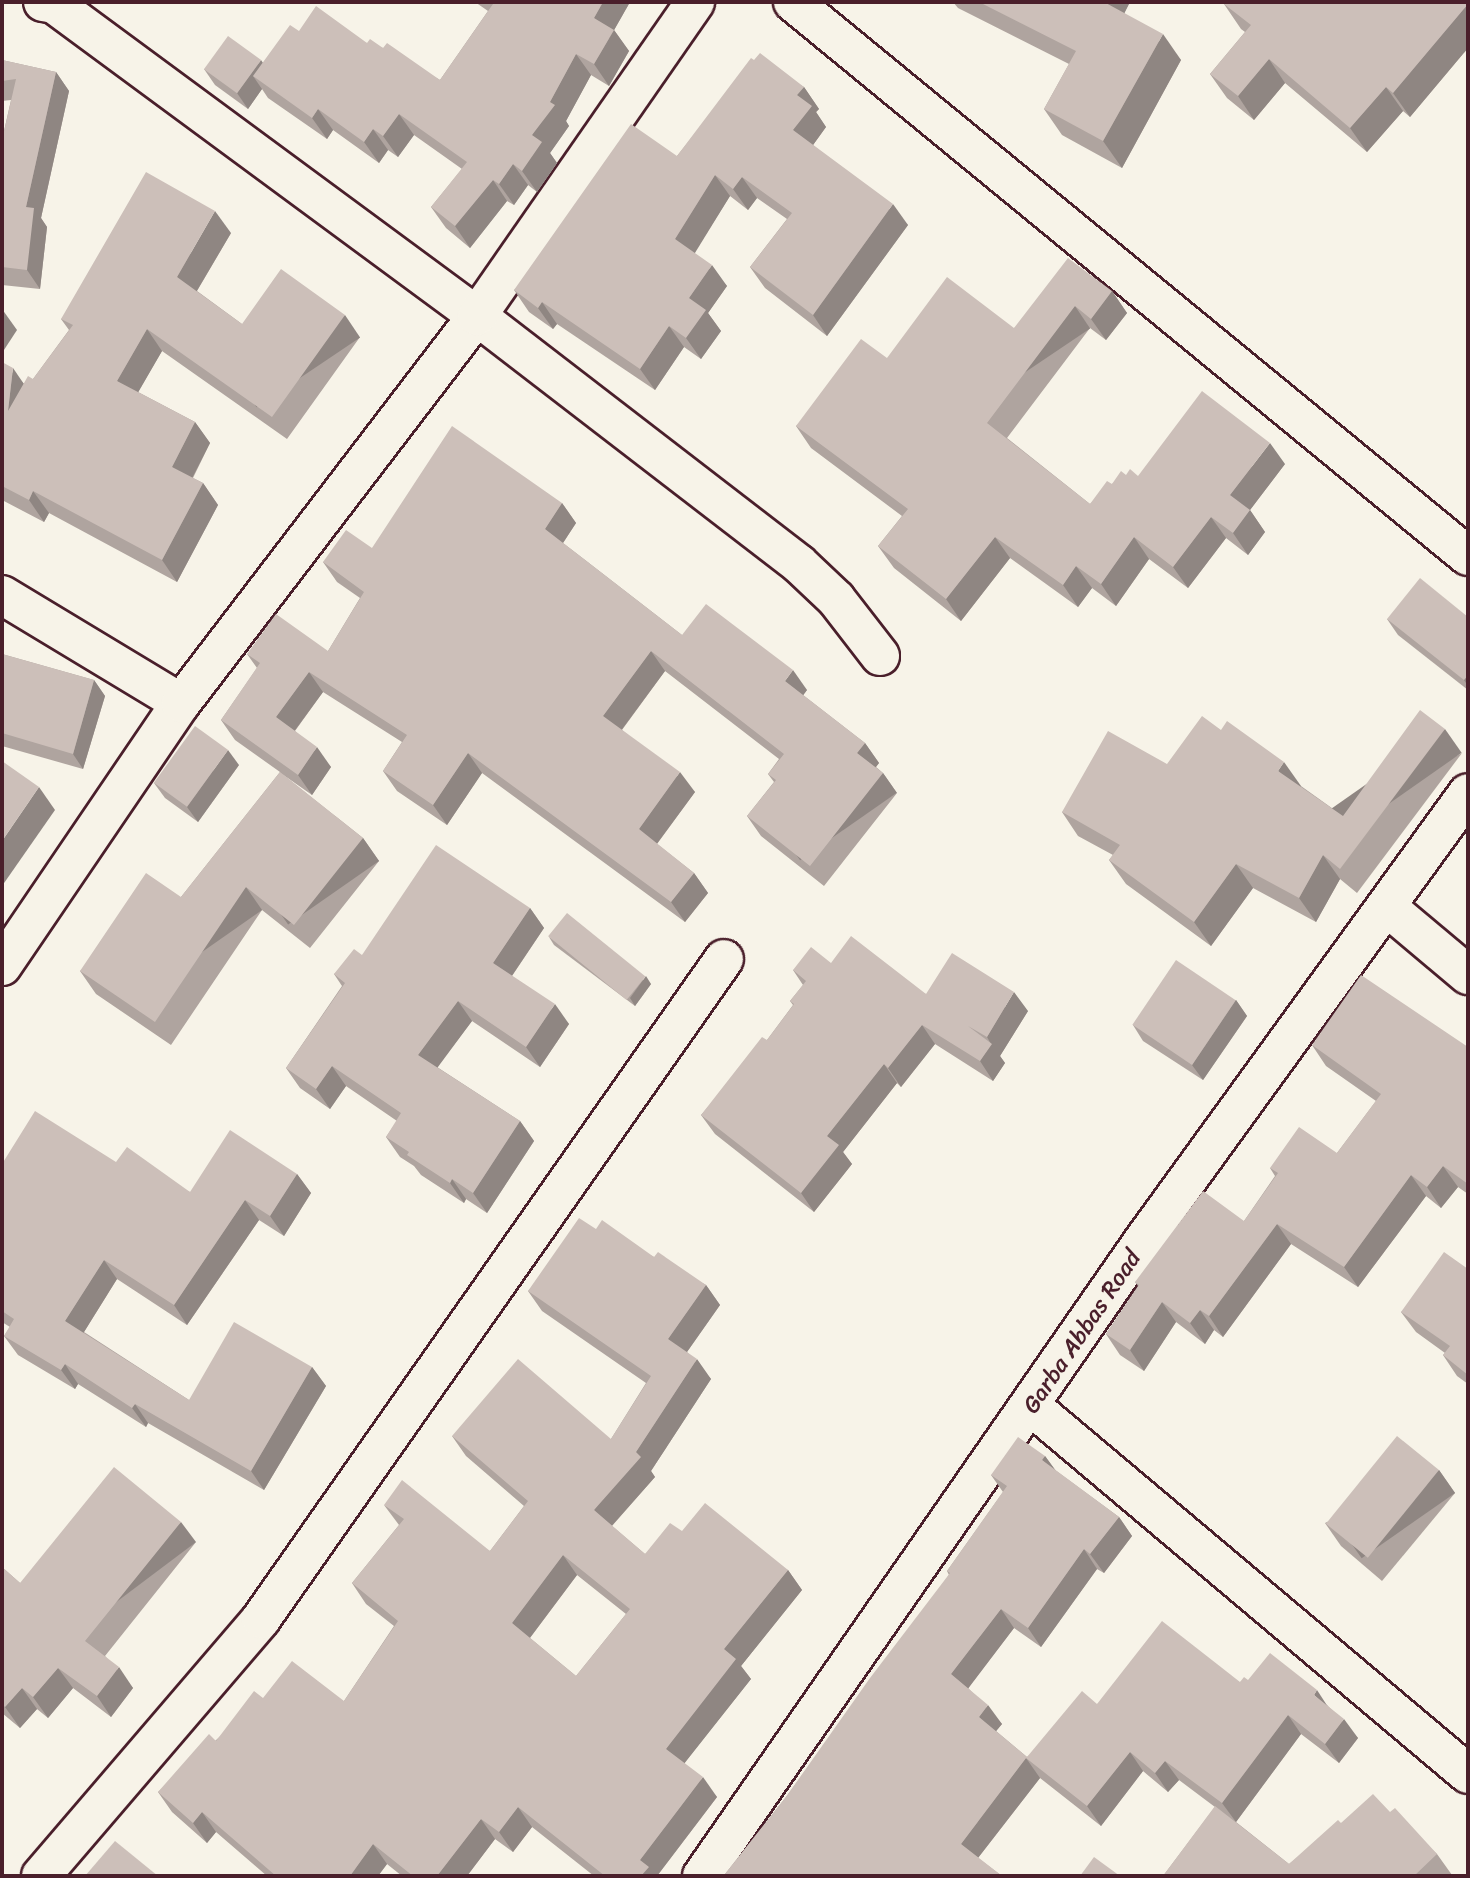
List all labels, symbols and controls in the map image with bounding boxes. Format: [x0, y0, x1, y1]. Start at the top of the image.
street label: Garba Abbas Road [1017, 1245, 1147, 1419]

